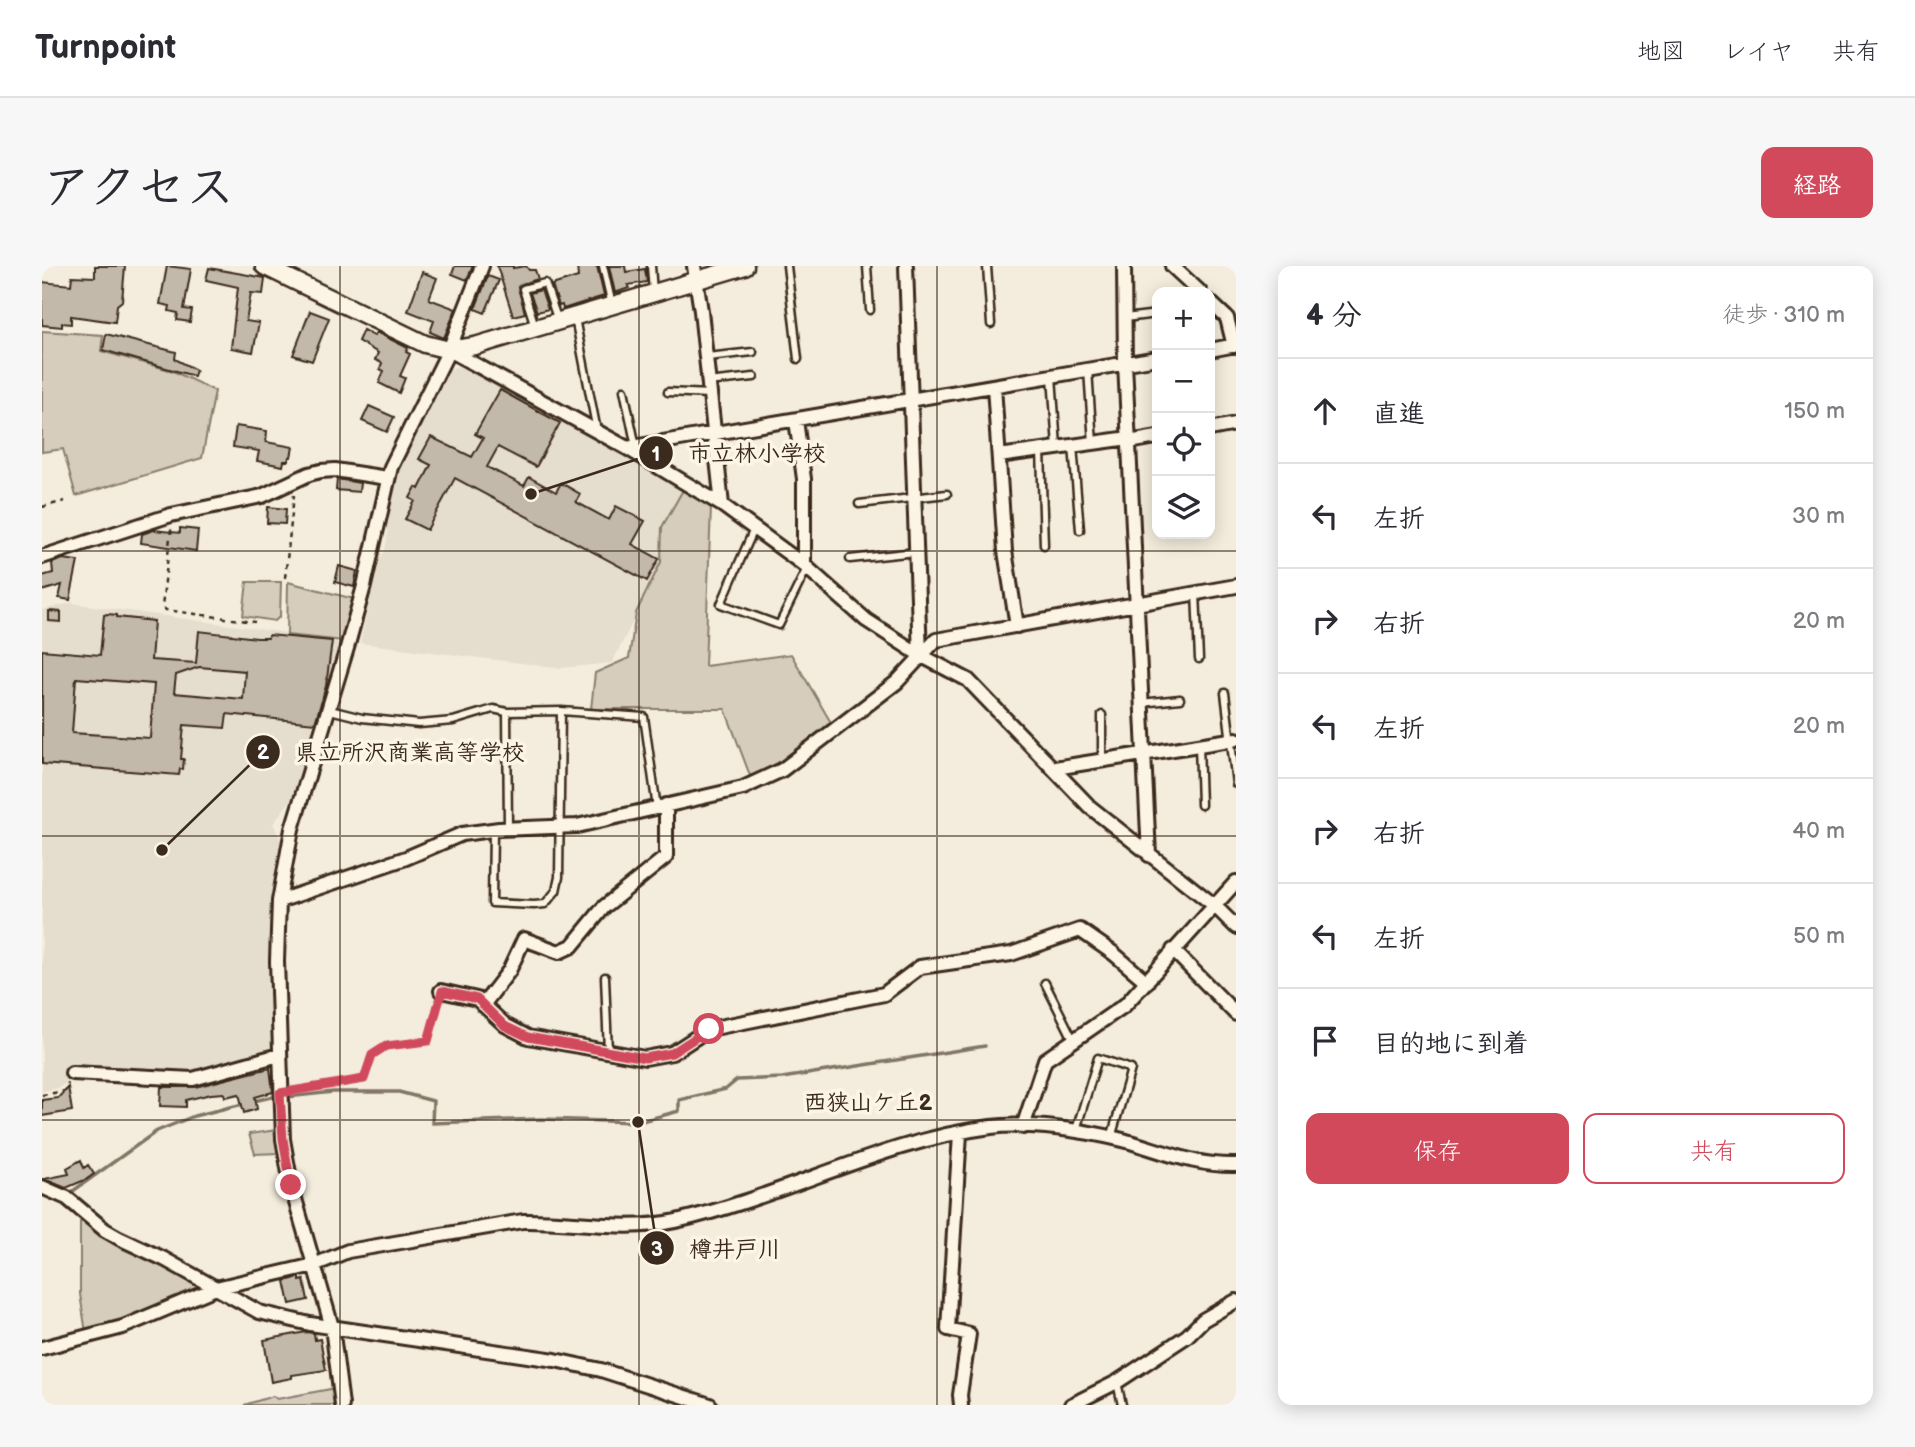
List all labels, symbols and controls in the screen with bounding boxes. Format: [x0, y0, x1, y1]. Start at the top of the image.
text: Turnpoint [35, 28, 176, 68]
text: 地図 [1637, 37, 1685, 66]
text: レイヤ [1723, 37, 1794, 66]
text: 共有 [1832, 37, 1880, 66]
button: 経路 [1761, 147, 1873, 218]
text: アクセス [42, 159, 235, 218]
map controls [1152, 287, 1215, 539]
button: + [1152, 287, 1215, 350]
text: 4 分 [1306, 298, 1362, 334]
text: 徒歩 · 310 m [1722, 301, 1845, 329]
button: − [1152, 350, 1215, 413]
icon: ahead [1306, 392, 1344, 430]
text: 150 m [1784, 397, 1845, 425]
text: 直進 [1373, 399, 1425, 430]
button: locate [1152, 413, 1215, 476]
callout: 市立林小学校 [639, 431, 840, 475]
text: 市立林小学校 [688, 440, 826, 468]
text: 1 [652, 442, 660, 467]
button: layers [1152, 476, 1215, 539]
icon: left [1306, 497, 1344, 535]
text: 30 m [1792, 502, 1845, 530]
text: 左折 [1373, 504, 1425, 535]
icon: right [1306, 602, 1344, 640]
text: 20 m [1793, 607, 1845, 635]
text: 右折 [1373, 609, 1425, 640]
icon: left [1306, 707, 1344, 745]
text: 20 m [1793, 712, 1845, 740]
text: 左折 [1373, 714, 1425, 745]
callout: 県立所沢商業高等学校 [246, 730, 539, 774]
text: 県立所沢商業高等学校 [295, 739, 525, 767]
text: 2 [257, 740, 270, 765]
icon: right [1306, 812, 1344, 850]
text: 40 m [1792, 817, 1845, 845]
text: 右折 [1373, 819, 1425, 850]
icon: left [1306, 917, 1344, 955]
text: 50 m [1793, 922, 1845, 950]
text: 左折 [1373, 924, 1425, 955]
route start [693, 1013, 724, 1044]
icon: arrive [1306, 1022, 1344, 1060]
text: 目的地に到着 [1373, 1029, 1529, 1060]
district label: 西狭山ケ丘2 [804, 1089, 933, 1117]
button: 保存 [1306, 1113, 1569, 1184]
button: 共有 [1583, 1113, 1845, 1184]
route end [275, 1169, 306, 1200]
callout: 樽井戸川 [640, 1226, 795, 1270]
text: 樽井戸川 [689, 1236, 781, 1264]
text: 3 [651, 1237, 663, 1262]

